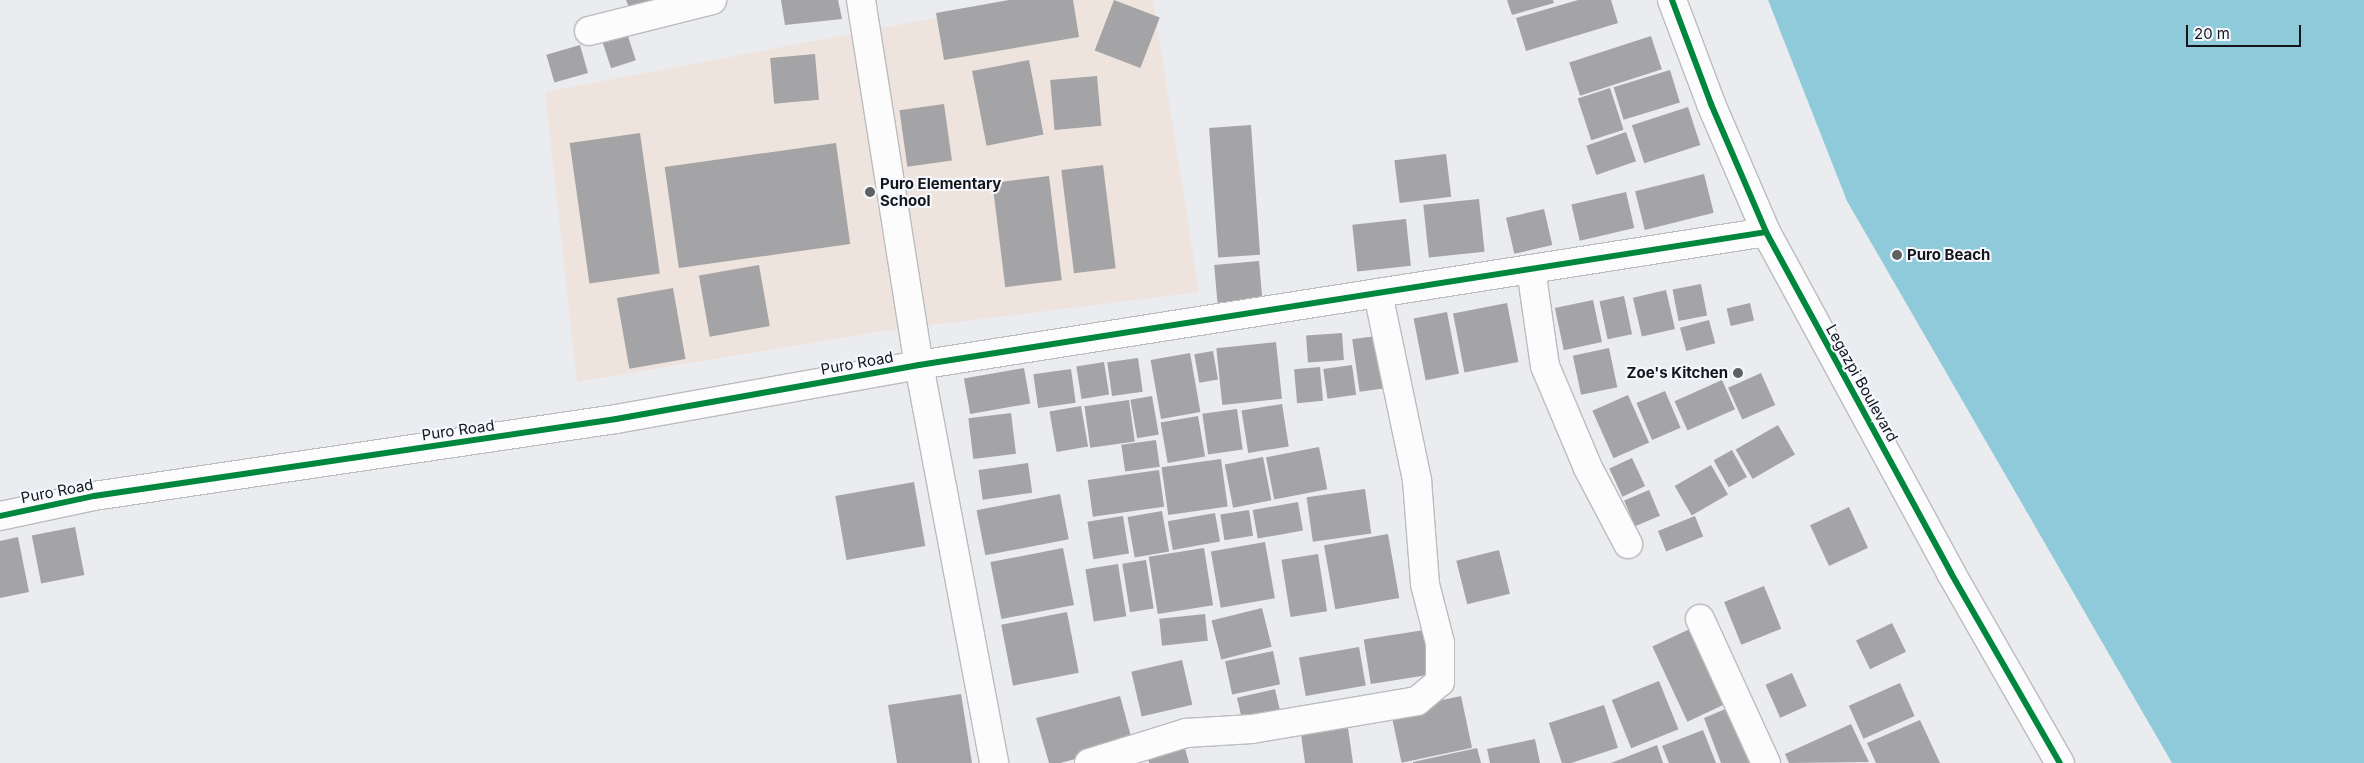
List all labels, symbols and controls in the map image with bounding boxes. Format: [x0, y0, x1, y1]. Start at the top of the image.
scale bar [2189, 15, 2304, 47]
text: 20 m [2194, 24, 2230, 43]
place label: Puro Elementary School [880, 174, 1001, 209]
marker: Puro Elementary School [864, 186, 876, 198]
place label: Puro Beach [1907, 246, 1990, 264]
marker: Puro Beach [1891, 249, 1903, 261]
street label: Legazpi Boulevard [1822, 321, 1902, 445]
street label: Puro Road [819, 348, 895, 378]
place label: Zoe's Kitchen [1627, 364, 1728, 382]
marker: Zoe's Kitchen [1732, 367, 1744, 379]
street label: Puro Road [420, 416, 496, 444]
street label: Puro Road [19, 475, 95, 507]

